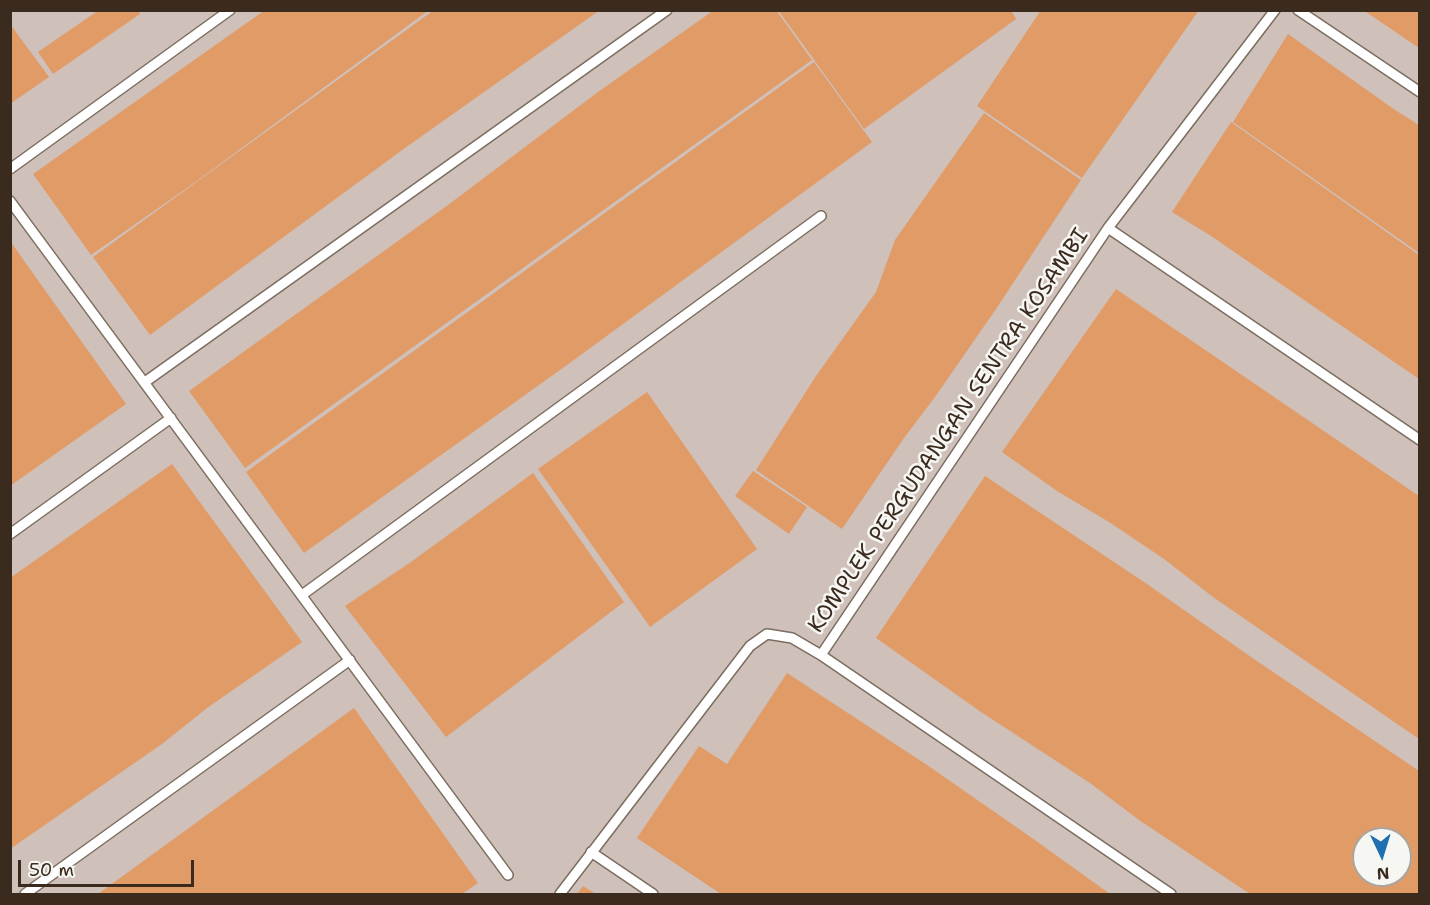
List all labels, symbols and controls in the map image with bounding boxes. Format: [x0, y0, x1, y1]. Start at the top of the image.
street label: KOMPLEK PERGUDANGAN SENTRA KOSAMBI [803, 224, 1095, 638]
north arrow [1352, 827, 1412, 887]
scale bar [21, 848, 196, 886]
text: 50 m [29, 858, 74, 882]
text: N [1376, 863, 1390, 884]

